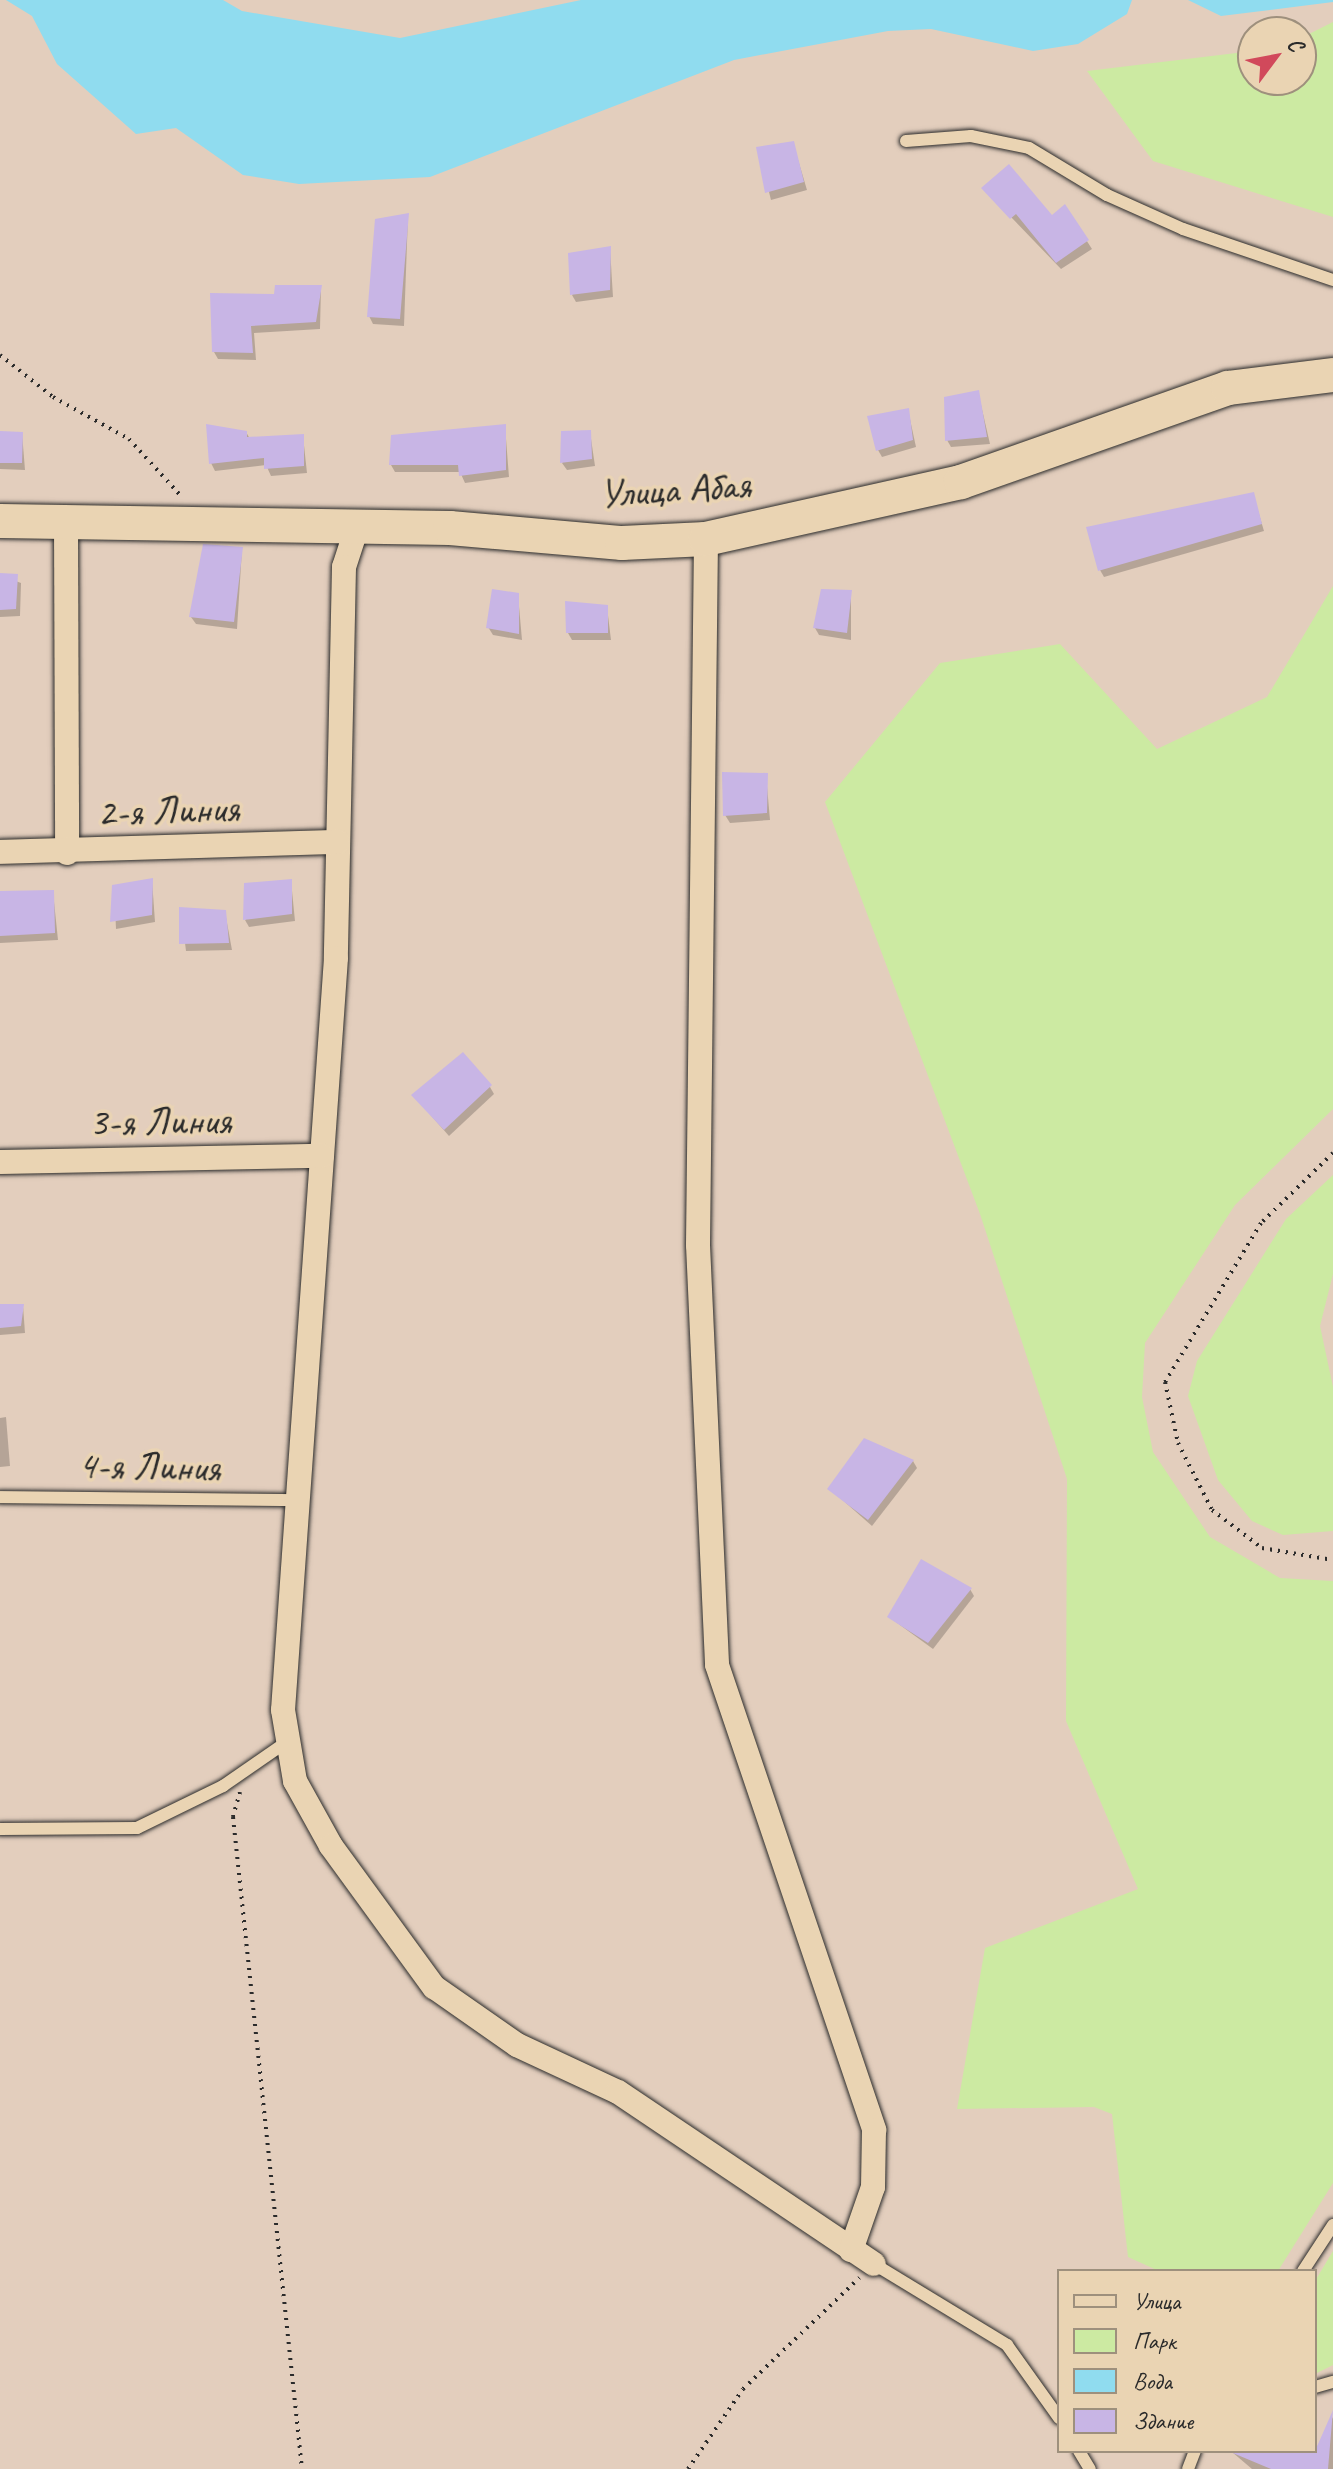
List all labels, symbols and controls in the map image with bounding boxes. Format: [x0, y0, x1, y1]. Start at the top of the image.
north arrow [1237, 16, 1317, 96]
text: С [1281, 32, 1310, 56]
street label: Улица Абая [598, 460, 752, 518]
street label: 2-я Линия [96, 784, 240, 836]
street label: 3-я Линия [88, 1096, 232, 1146]
street label: 4-я Линия [77, 1441, 221, 1491]
legend [1057, 2269, 1317, 2453]
text: Улица [1133, 2286, 1181, 2316]
text: Парк [1133, 2326, 1176, 2356]
text: Вода [1133, 2366, 1172, 2396]
text: Здание [1133, 2406, 1193, 2436]

